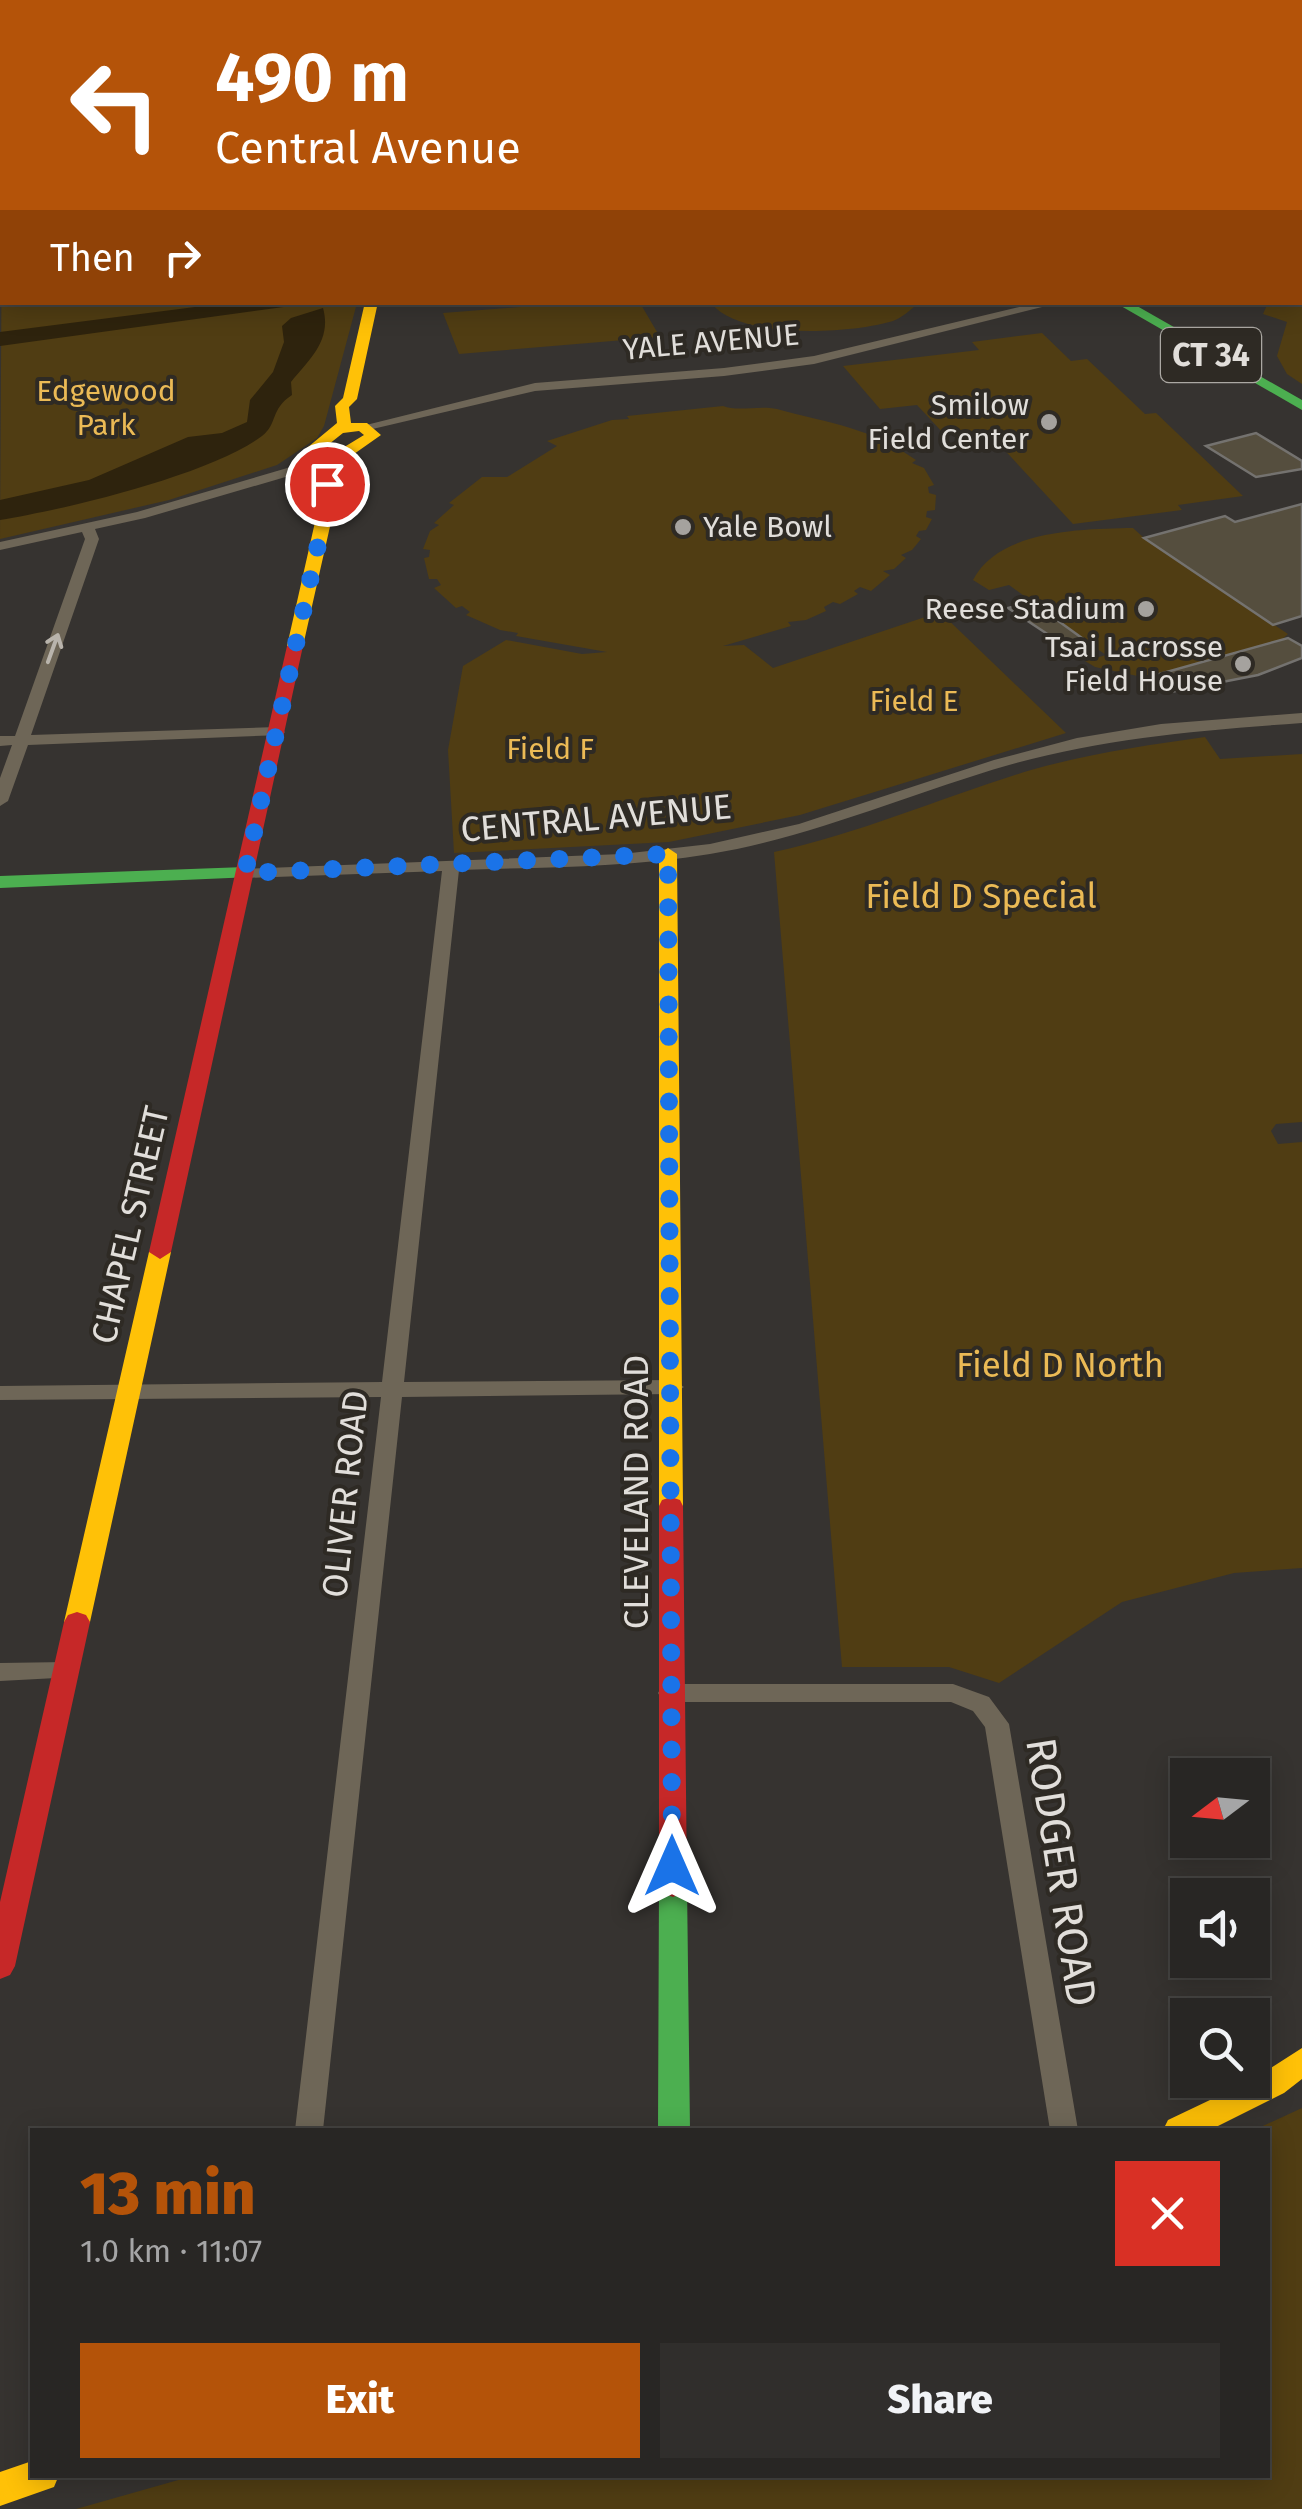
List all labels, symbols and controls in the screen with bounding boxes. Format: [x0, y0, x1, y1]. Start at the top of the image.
text: 490 m [215, 36, 409, 120]
icon: left [50, 40, 180, 170]
text: Central Avenue [215, 121, 521, 175]
icon: right [155, 230, 210, 285]
text: Then [50, 235, 135, 281]
street label: YALE AVENUE [621, 316, 801, 368]
road number: CT 34 [1161, 328, 1261, 382]
park label: Edgewood Park [36, 373, 176, 443]
place label: Smilow Field Center [868, 387, 1029, 457]
marker: Smilow Field Center [1038, 411, 1060, 433]
pin [285, 442, 370, 527]
icon: arrive [300, 457, 355, 512]
place label: Yale Bowl [703, 509, 832, 545]
marker: Yale Bowl [672, 516, 694, 538]
place label: Reese Stadium [924, 591, 1126, 627]
marker: Reese Stadium [1135, 598, 1157, 620]
place label: Tsai Lacrosse Field House [1045, 629, 1223, 699]
one-way arrow [45, 634, 63, 665]
marker: Tsai Lacrosse Field House [1232, 653, 1254, 675]
park label: Field E [869, 683, 959, 719]
park label: Field F [506, 731, 594, 767]
street label: CENTRAL AVENUE [459, 785, 733, 851]
park label: Field D Special [865, 875, 1097, 917]
street label: CHAPEL STREET [82, 1102, 178, 1348]
park label: Field D North [956, 1344, 1164, 1386]
street label: CLEVELAND ROAD [615, 1355, 657, 1629]
street label: OLIVER ROAD [313, 1388, 377, 1600]
street label: RODGER ROAD [1015, 1734, 1107, 2010]
north arrow [1170, 1758, 1270, 1858]
map controls [1170, 1758, 1270, 2098]
position arrow [620, 1814, 724, 1918]
button: sound [1170, 1878, 1270, 1978]
button: search [1170, 1998, 1270, 2098]
text: 13 min [80, 2158, 256, 2230]
button: close [1115, 2161, 1220, 2266]
text: 1.0 km · 11:07 [80, 2232, 262, 2270]
button: Exit [80, 2343, 640, 2458]
button: Share [660, 2343, 1220, 2458]

